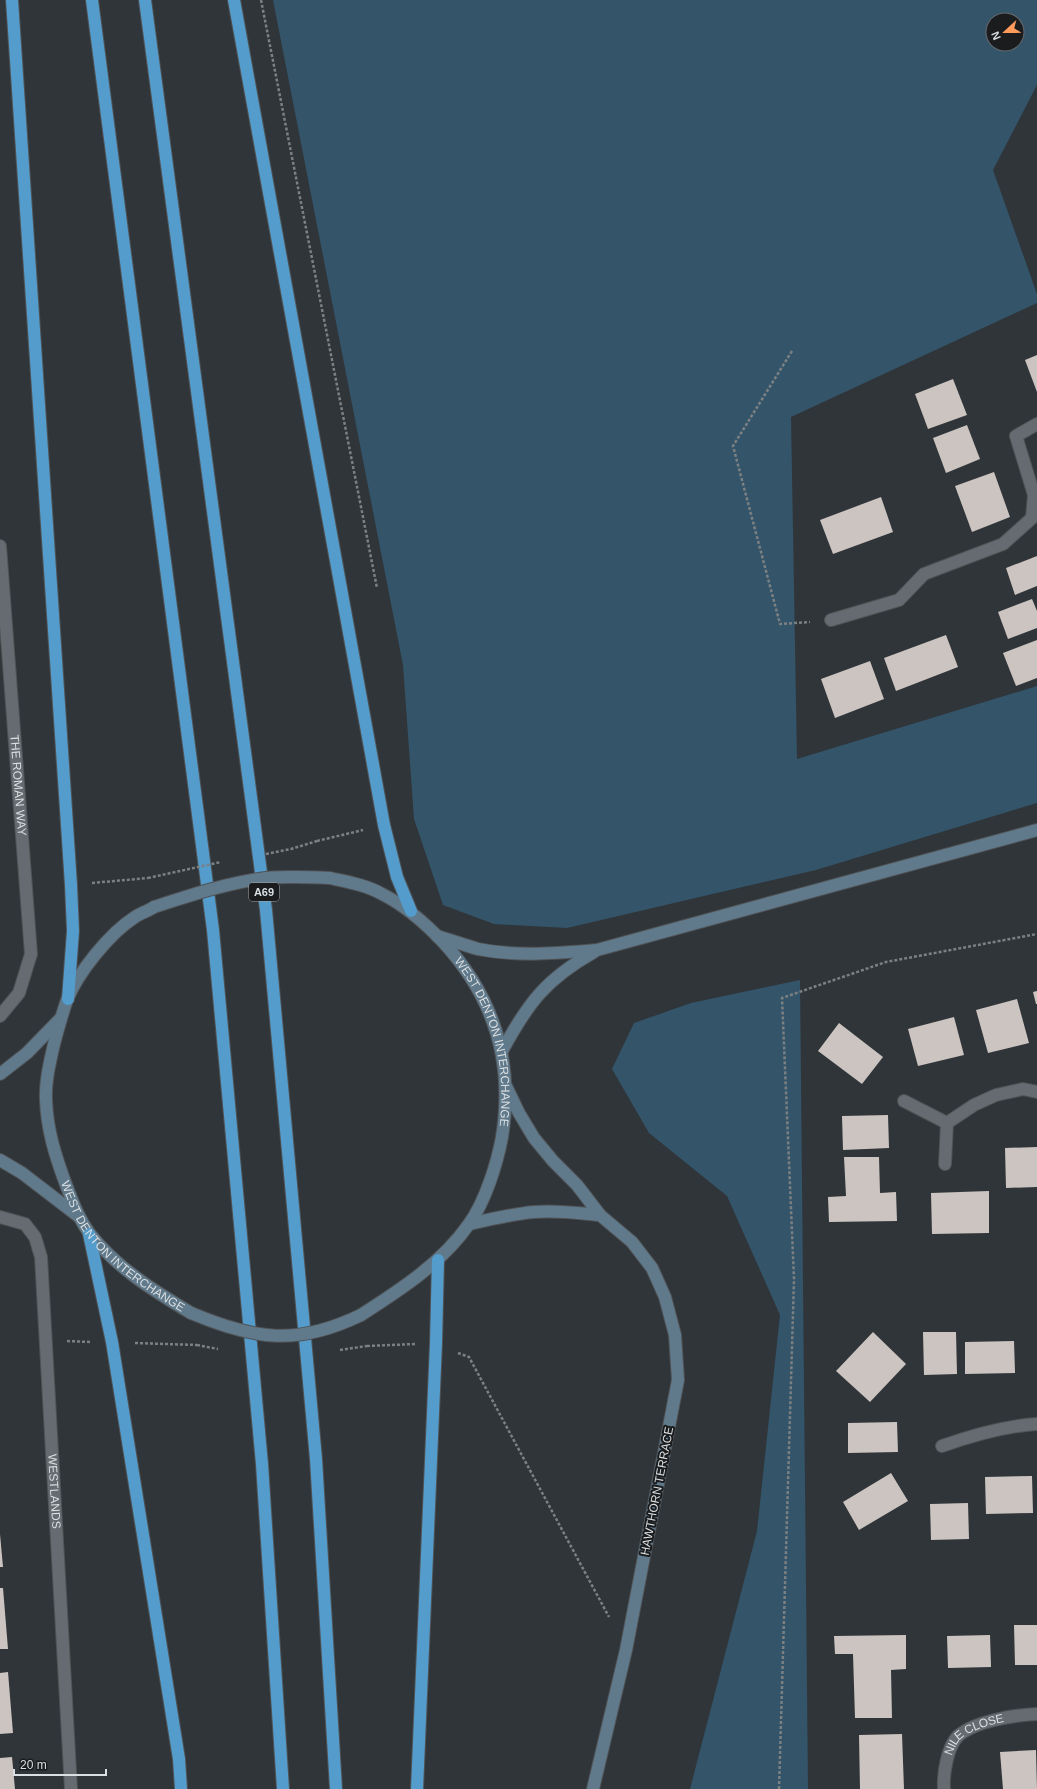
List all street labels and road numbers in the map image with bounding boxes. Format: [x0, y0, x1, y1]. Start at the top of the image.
street label: THE ROMAN WAY [7, 734, 29, 836]
road number: A69 [249, 883, 279, 901]
street label: WEST DENTON INTERCHANGE [452, 954, 512, 1127]
street label: WEST DENTON INTERCHANGE [58, 1179, 187, 1315]
street label: HAWTHORN TERRACE [638, 1426, 676, 1556]
street label: WESTLANDS [45, 1454, 63, 1529]
street label: NILE CLOSE [942, 1711, 1005, 1757]

